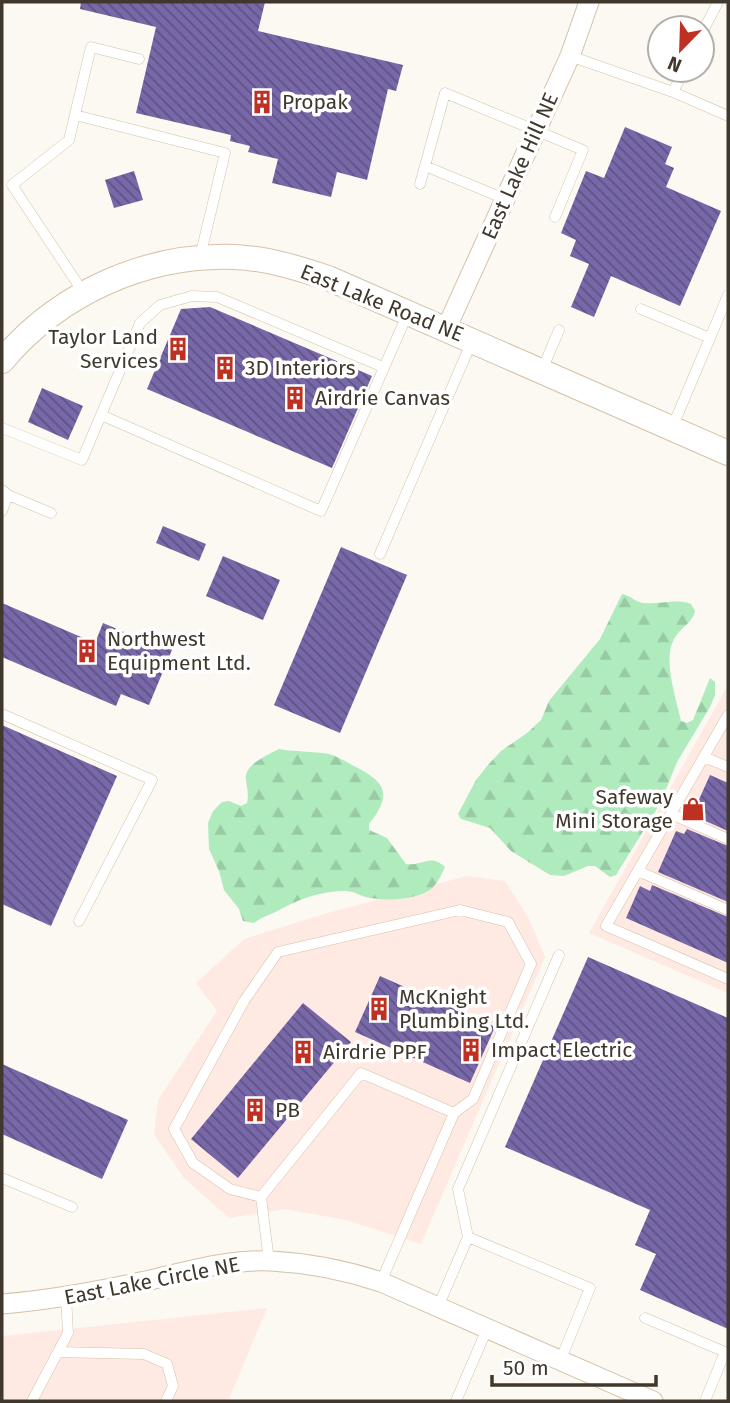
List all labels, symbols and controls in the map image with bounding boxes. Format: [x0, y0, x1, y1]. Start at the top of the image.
north arrow [646, 14, 716, 84]
text: N [664, 51, 685, 77]
building icon: Propak [248, 88, 276, 116]
place label: Propak [282, 89, 348, 115]
street label: East Lake Hill NE [476, 89, 564, 243]
street label: East Lake Road NE [296, 258, 468, 348]
place label: Taylor Land Services [48, 324, 158, 374]
building icon: Taylor Land Services [164, 335, 192, 363]
building icon: 3D Interiors [211, 354, 239, 382]
place label: 3D Interiors [245, 355, 356, 381]
building icon: Airdrie Canvas [281, 384, 309, 412]
place label: Airdrie Canvas [315, 385, 450, 411]
place label: Northwest Equipment Ltd. [107, 626, 251, 676]
building icon: Northwest Equipment Ltd. [73, 637, 101, 665]
place label: Safeway Mini Storage [555, 784, 674, 834]
shop icon: Safeway Mini Storage [679, 795, 707, 823]
place label: McKnight Plumbing Ltd. [399, 984, 529, 1034]
building icon: McKnight Plumbing Ltd. [365, 995, 393, 1023]
building icon: Impact Electric [457, 1036, 485, 1064]
place label: Impact Electric [491, 1037, 632, 1063]
building icon: Airdrie PPF [289, 1038, 317, 1066]
place label: Airdrie PPF [323, 1039, 427, 1065]
building icon: PB [241, 1096, 269, 1124]
place label: PB [275, 1097, 300, 1123]
street label: East Lake Circle NE [62, 1251, 242, 1311]
scale bar [492, 1344, 656, 1388]
text: 50 m [503, 1355, 549, 1381]

